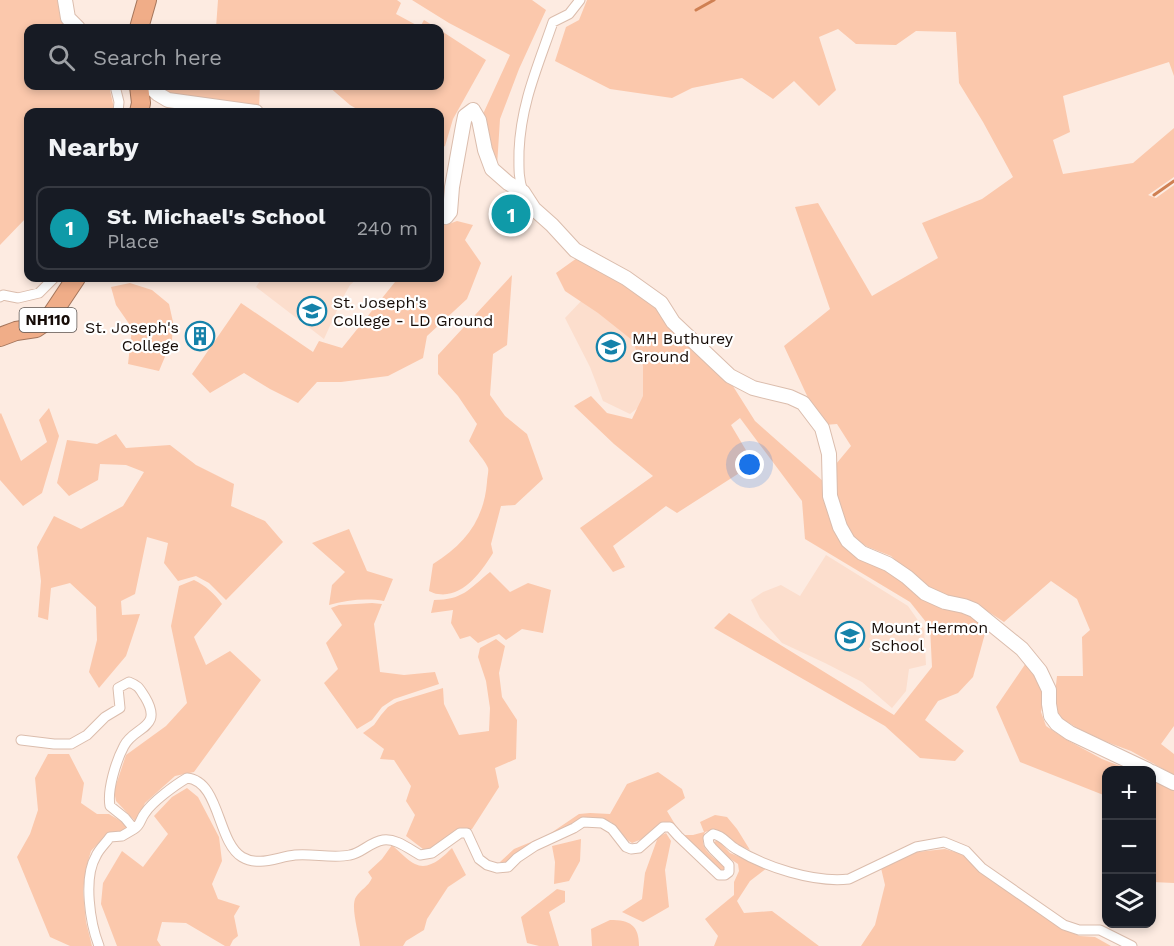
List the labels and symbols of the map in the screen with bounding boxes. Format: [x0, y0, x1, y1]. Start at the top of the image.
pin: 1 [492, 192, 530, 236]
place label: St. Joseph's College - LD Ground [333, 293, 493, 330]
school or university icon: St. Joseph's College - LD Ground [296, 295, 328, 327]
road number: NH110 [20, 308, 76, 332]
place label: St. Joseph's College [85, 318, 179, 355]
building icon: St. Joseph's College [184, 320, 216, 352]
place label: MH Buthurey Ground [632, 329, 734, 366]
school or university icon: MH Buthurey Ground [595, 331, 627, 363]
your location [735, 450, 764, 479]
place label: Mount Hermon School [871, 618, 988, 655]
school or university icon: Mount Hermon School [834, 620, 866, 652]

